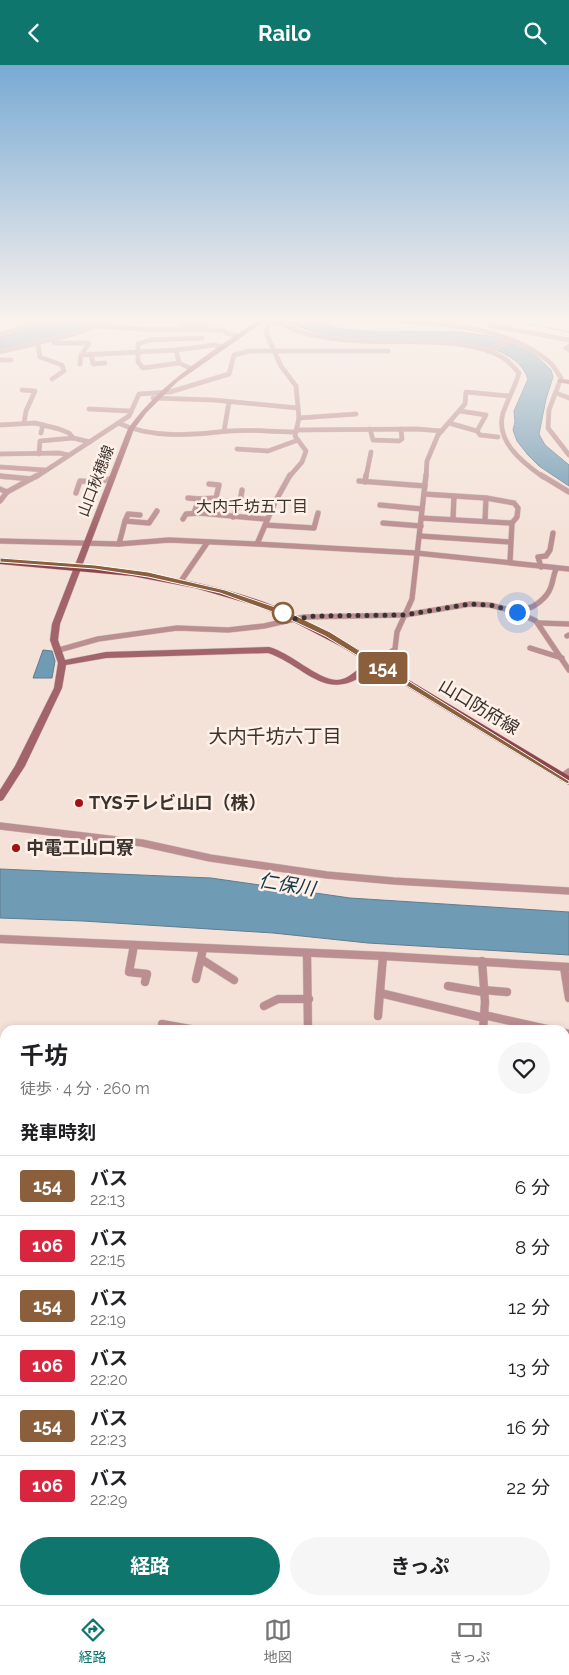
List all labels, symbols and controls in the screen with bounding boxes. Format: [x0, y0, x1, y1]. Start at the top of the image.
icon: back [20, 19, 48, 47]
icon: search [521, 19, 549, 47]
text: Railo [258, 20, 311, 46]
street label: 山口秋穂線 [74, 443, 118, 519]
district label: 大内千坊五丁目 [196, 497, 308, 516]
your location [505, 600, 530, 625]
unlabelled marker [272, 602, 294, 624]
line badge: 154 [354, 652, 412, 684]
text: 154 [368, 657, 398, 678]
street label: 山口防府線 [435, 674, 523, 739]
district label: 大内千坊六丁目 [208, 725, 342, 747]
place label: TYSテレビ山口（株） [89, 792, 267, 813]
marker: TYSテレビ山口（株） [73, 797, 85, 809]
place label: 中電工山口寮 [26, 837, 134, 858]
marker: 中電工山口寮 [10, 842, 22, 854]
water label: 仁保川 [257, 869, 319, 900]
text: 千坊 [20, 1041, 68, 1070]
button: heart [498, 1042, 550, 1094]
text: 徒歩 · 4 分 · 260 m [20, 1079, 150, 1098]
text: 発車時刻 [20, 1121, 96, 1143]
text: バス [90, 1167, 128, 1189]
text: 154 [33, 1175, 62, 1196]
text: 6 分 [515, 1176, 550, 1198]
text: 22:13 [90, 1190, 125, 1209]
text: バス [90, 1227, 128, 1249]
text: 106 [32, 1235, 63, 1256]
text: 8 分 [515, 1236, 550, 1258]
text: 22:15 [90, 1250, 125, 1269]
text: バス [90, 1287, 128, 1309]
text: 154 [33, 1295, 62, 1316]
text: 12 分 [508, 1296, 550, 1318]
text: 22:19 [90, 1310, 126, 1329]
text: バス [90, 1347, 128, 1369]
text: 106 [32, 1355, 63, 1376]
text: 13 分 [508, 1356, 550, 1378]
text: 22:20 [90, 1370, 128, 1389]
text: バス [90, 1407, 128, 1429]
text: 154 [33, 1415, 62, 1436]
text: 16 分 [507, 1416, 550, 1438]
text: 22:23 [90, 1430, 127, 1449]
text: バス [90, 1467, 128, 1489]
text: 106 [32, 1475, 63, 1496]
text: 22 分 [506, 1476, 550, 1498]
text: 22:29 [90, 1490, 127, 1509]
button: 経路 [20, 1537, 280, 1595]
button: きっぷ [290, 1537, 550, 1595]
tab: 経路 [79, 1616, 107, 1666]
tab: 地図 [264, 1616, 292, 1666]
tab: きっぷ [449, 1616, 490, 1666]

